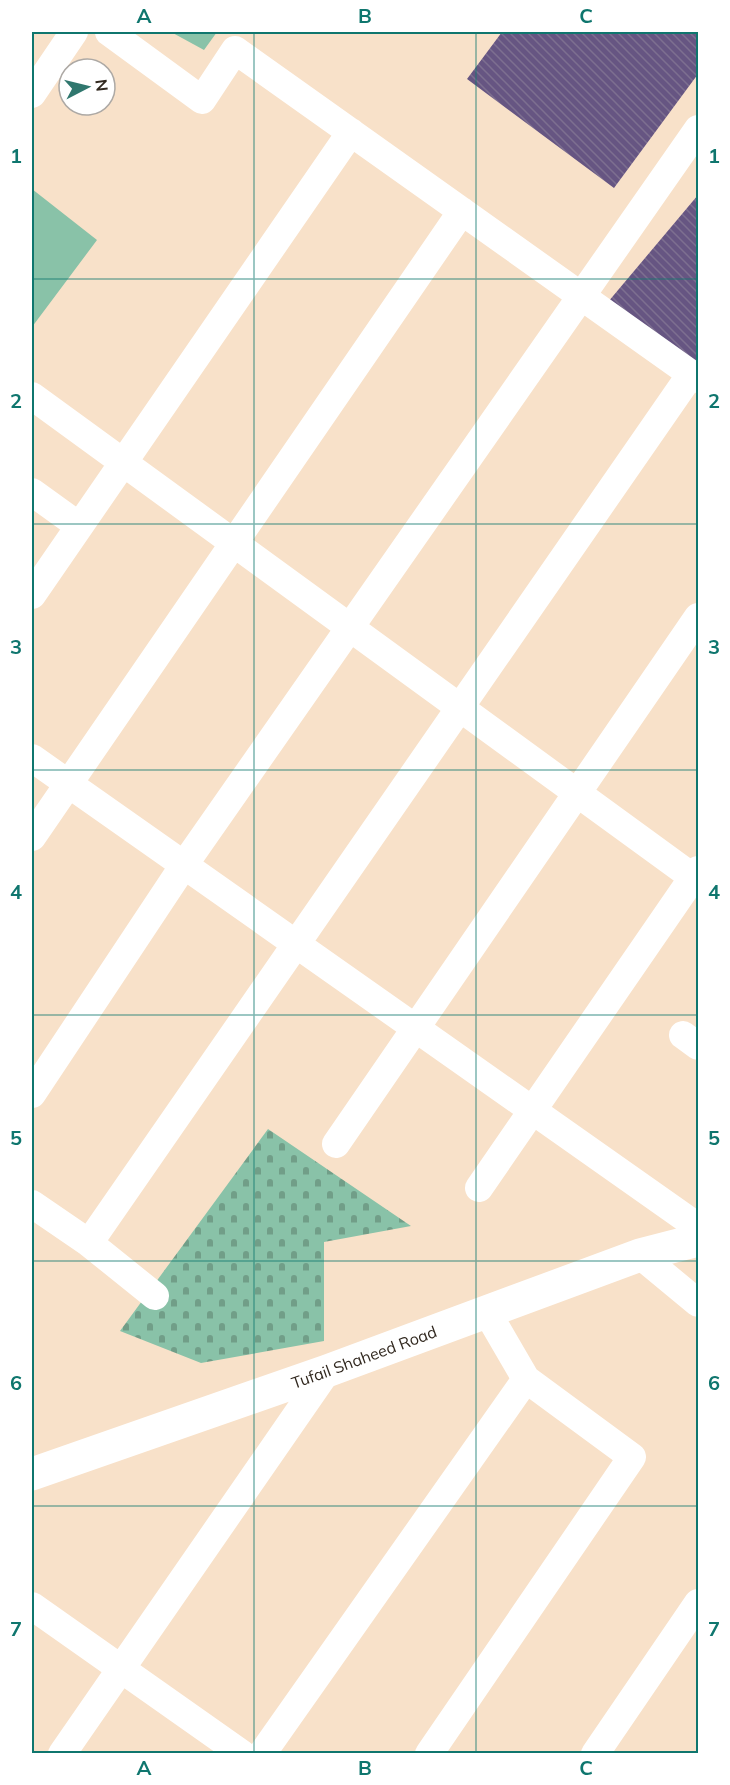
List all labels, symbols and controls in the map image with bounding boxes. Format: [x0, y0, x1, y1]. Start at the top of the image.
text: A [137, 3, 152, 28]
text: B [358, 3, 372, 28]
text: C [579, 3, 593, 28]
north arrow [57, 57, 117, 117]
text: N [91, 78, 113, 92]
text: 1 [10, 143, 22, 168]
text: 1 [708, 143, 720, 168]
text: 2 [10, 388, 22, 413]
text: 2 [708, 388, 720, 413]
text: 3 [10, 634, 22, 659]
text: 3 [708, 634, 720, 659]
text: 4 [10, 879, 22, 904]
text: 4 [708, 879, 720, 904]
text: 5 [10, 1125, 22, 1150]
text: 5 [708, 1125, 720, 1150]
street label: Tufail Shaheed Road [289, 1321, 439, 1393]
text: 6 [10, 1370, 22, 1395]
text: 6 [708, 1370, 720, 1395]
text: 7 [10, 1616, 22, 1641]
text: 7 [708, 1616, 720, 1641]
text: A [137, 1755, 152, 1780]
text: B [358, 1755, 372, 1780]
text: C [579, 1755, 593, 1780]

